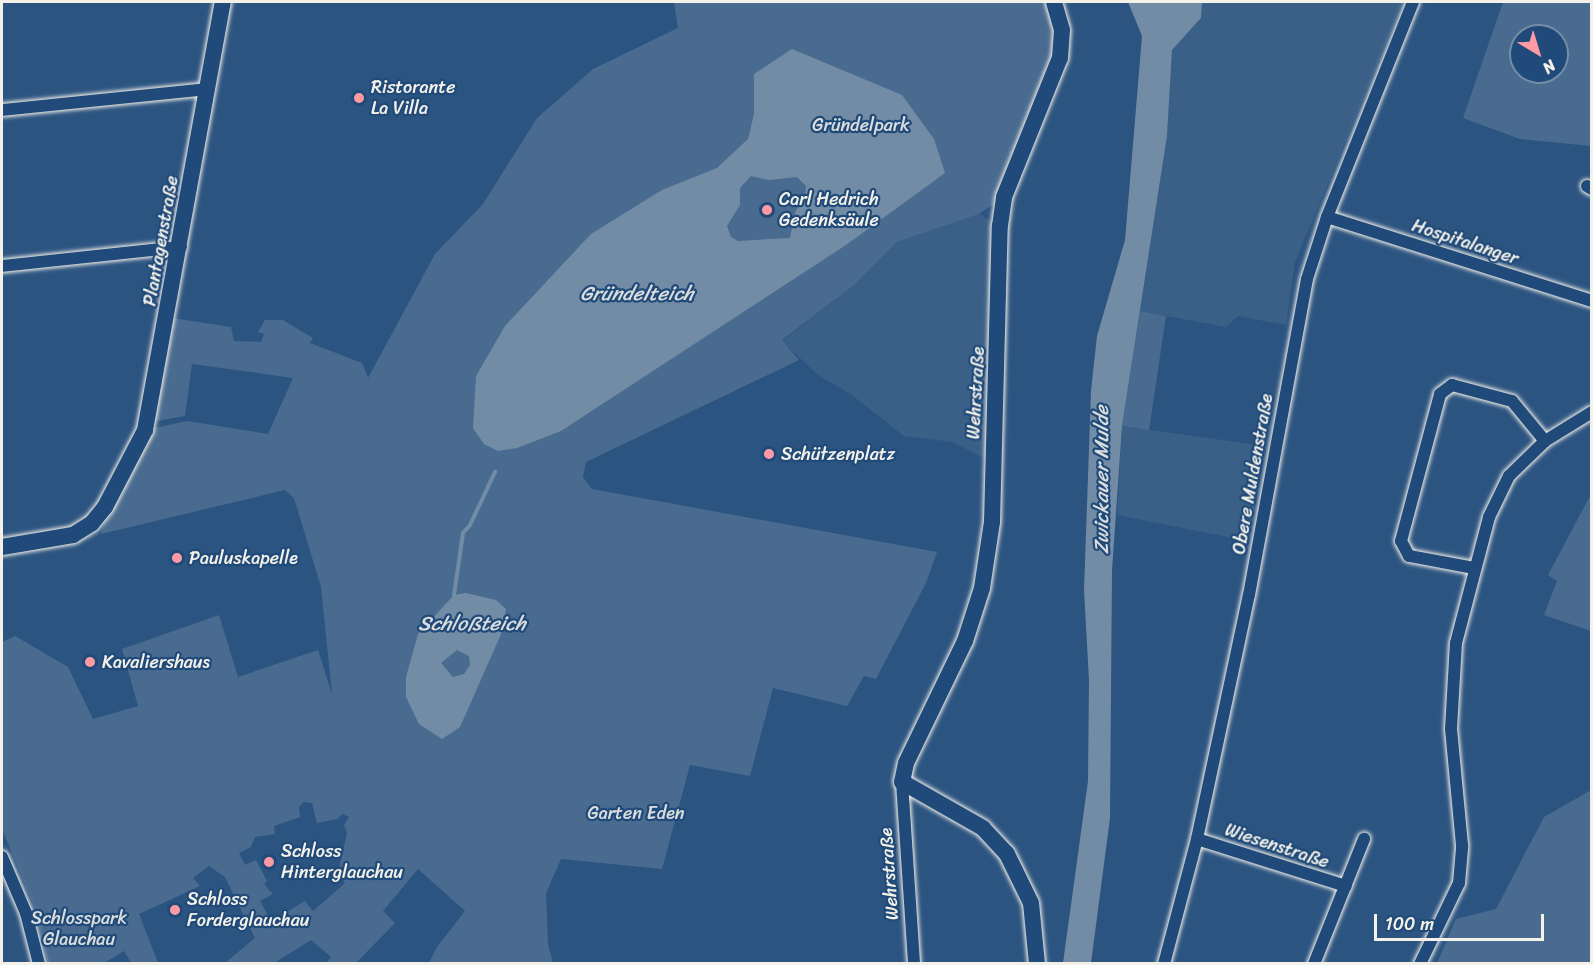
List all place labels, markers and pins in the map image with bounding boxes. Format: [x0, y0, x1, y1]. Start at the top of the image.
place label: Ristorante La Villa [371, 77, 455, 119]
marker: Ristorante La Villa [352, 91, 366, 105]
place label: Carl Hedrich Gedenksäule [779, 189, 879, 232]
marker: Carl Hedrich Gedenksäule [760, 203, 774, 217]
place label: Schützenplatz [781, 443, 895, 465]
marker: Schützenplatz [762, 447, 776, 461]
place label: Pauluskapelle [189, 547, 298, 569]
marker: Pauluskapelle [170, 551, 184, 565]
place label: Kavaliershaus [102, 651, 210, 673]
marker: Kavaliershaus [83, 655, 97, 669]
place label: Schloss Hinterglauchau [281, 841, 403, 884]
marker: Schloss Hinterglauchau [262, 855, 276, 869]
place label: Schloss Forderglauchau [187, 889, 309, 932]
marker: Schloss Forderglauchau [168, 903, 182, 917]

